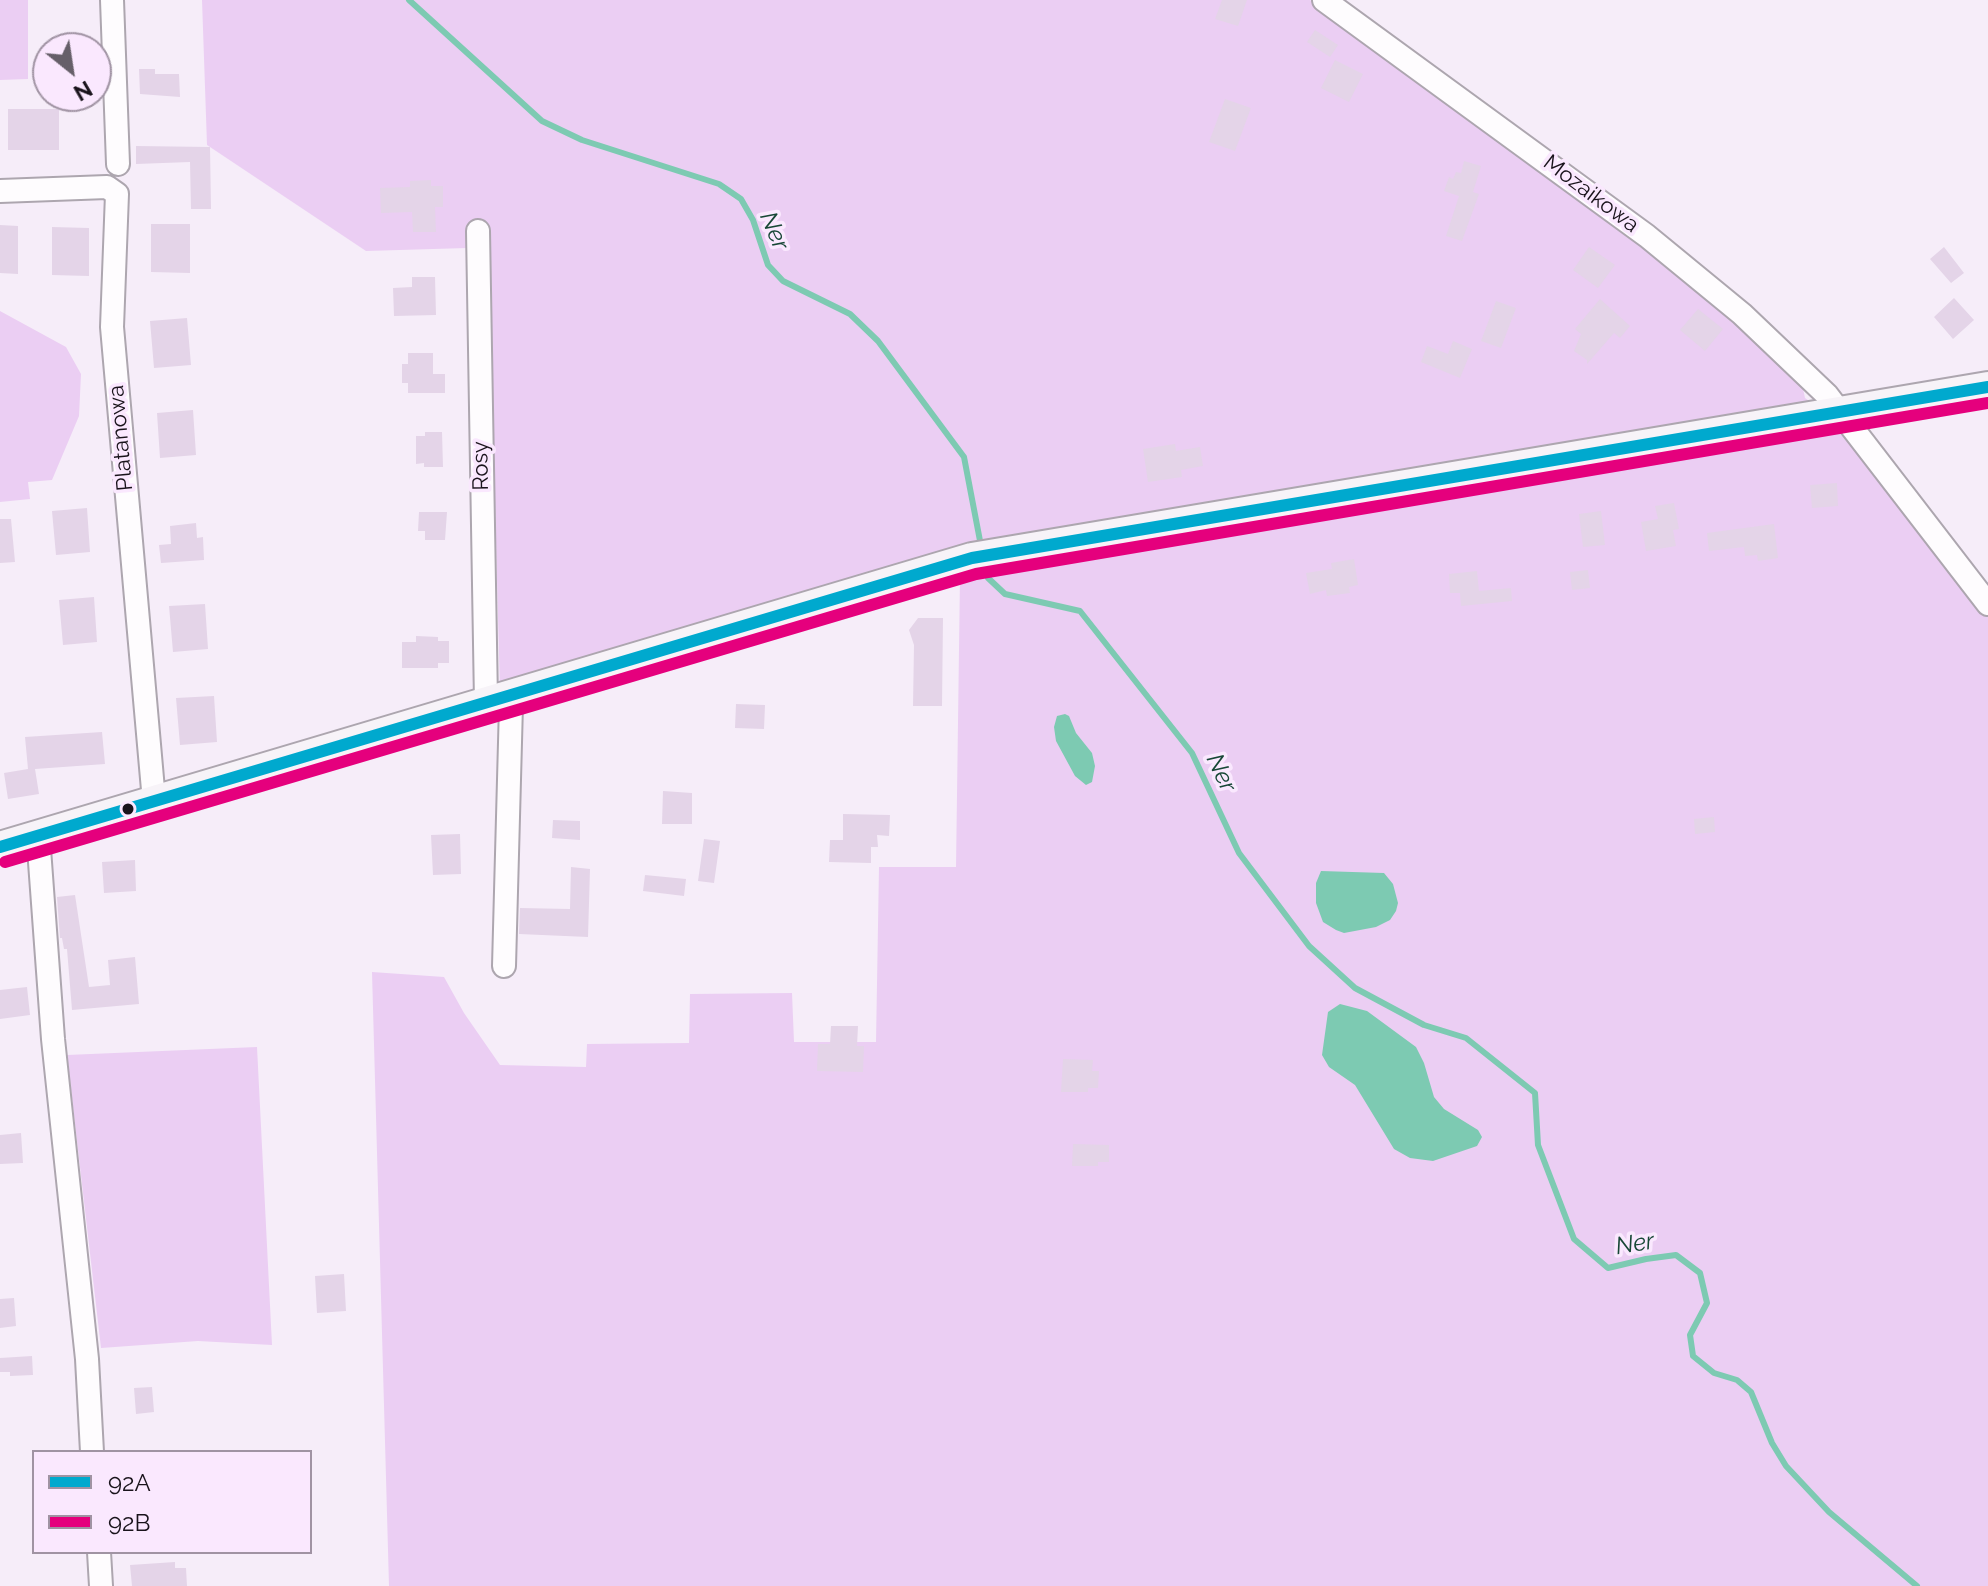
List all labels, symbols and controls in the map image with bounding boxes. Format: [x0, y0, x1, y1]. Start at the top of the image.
north arrow [32, 32, 112, 112]
text: N [69, 76, 97, 107]
street label: Mozaikowa [1538, 149, 1644, 239]
water label: Ner [753, 208, 795, 254]
street label: Platanowa [103, 384, 139, 492]
street label: Rosy [467, 441, 495, 491]
water label: Ner [1200, 749, 1242, 797]
unlabelled marker [120, 801, 136, 817]
water label: Ner [1614, 1227, 1656, 1261]
legend [32, 1450, 312, 1554]
text: 92A [108, 1468, 151, 1497]
text: 92B [108, 1508, 151, 1537]

